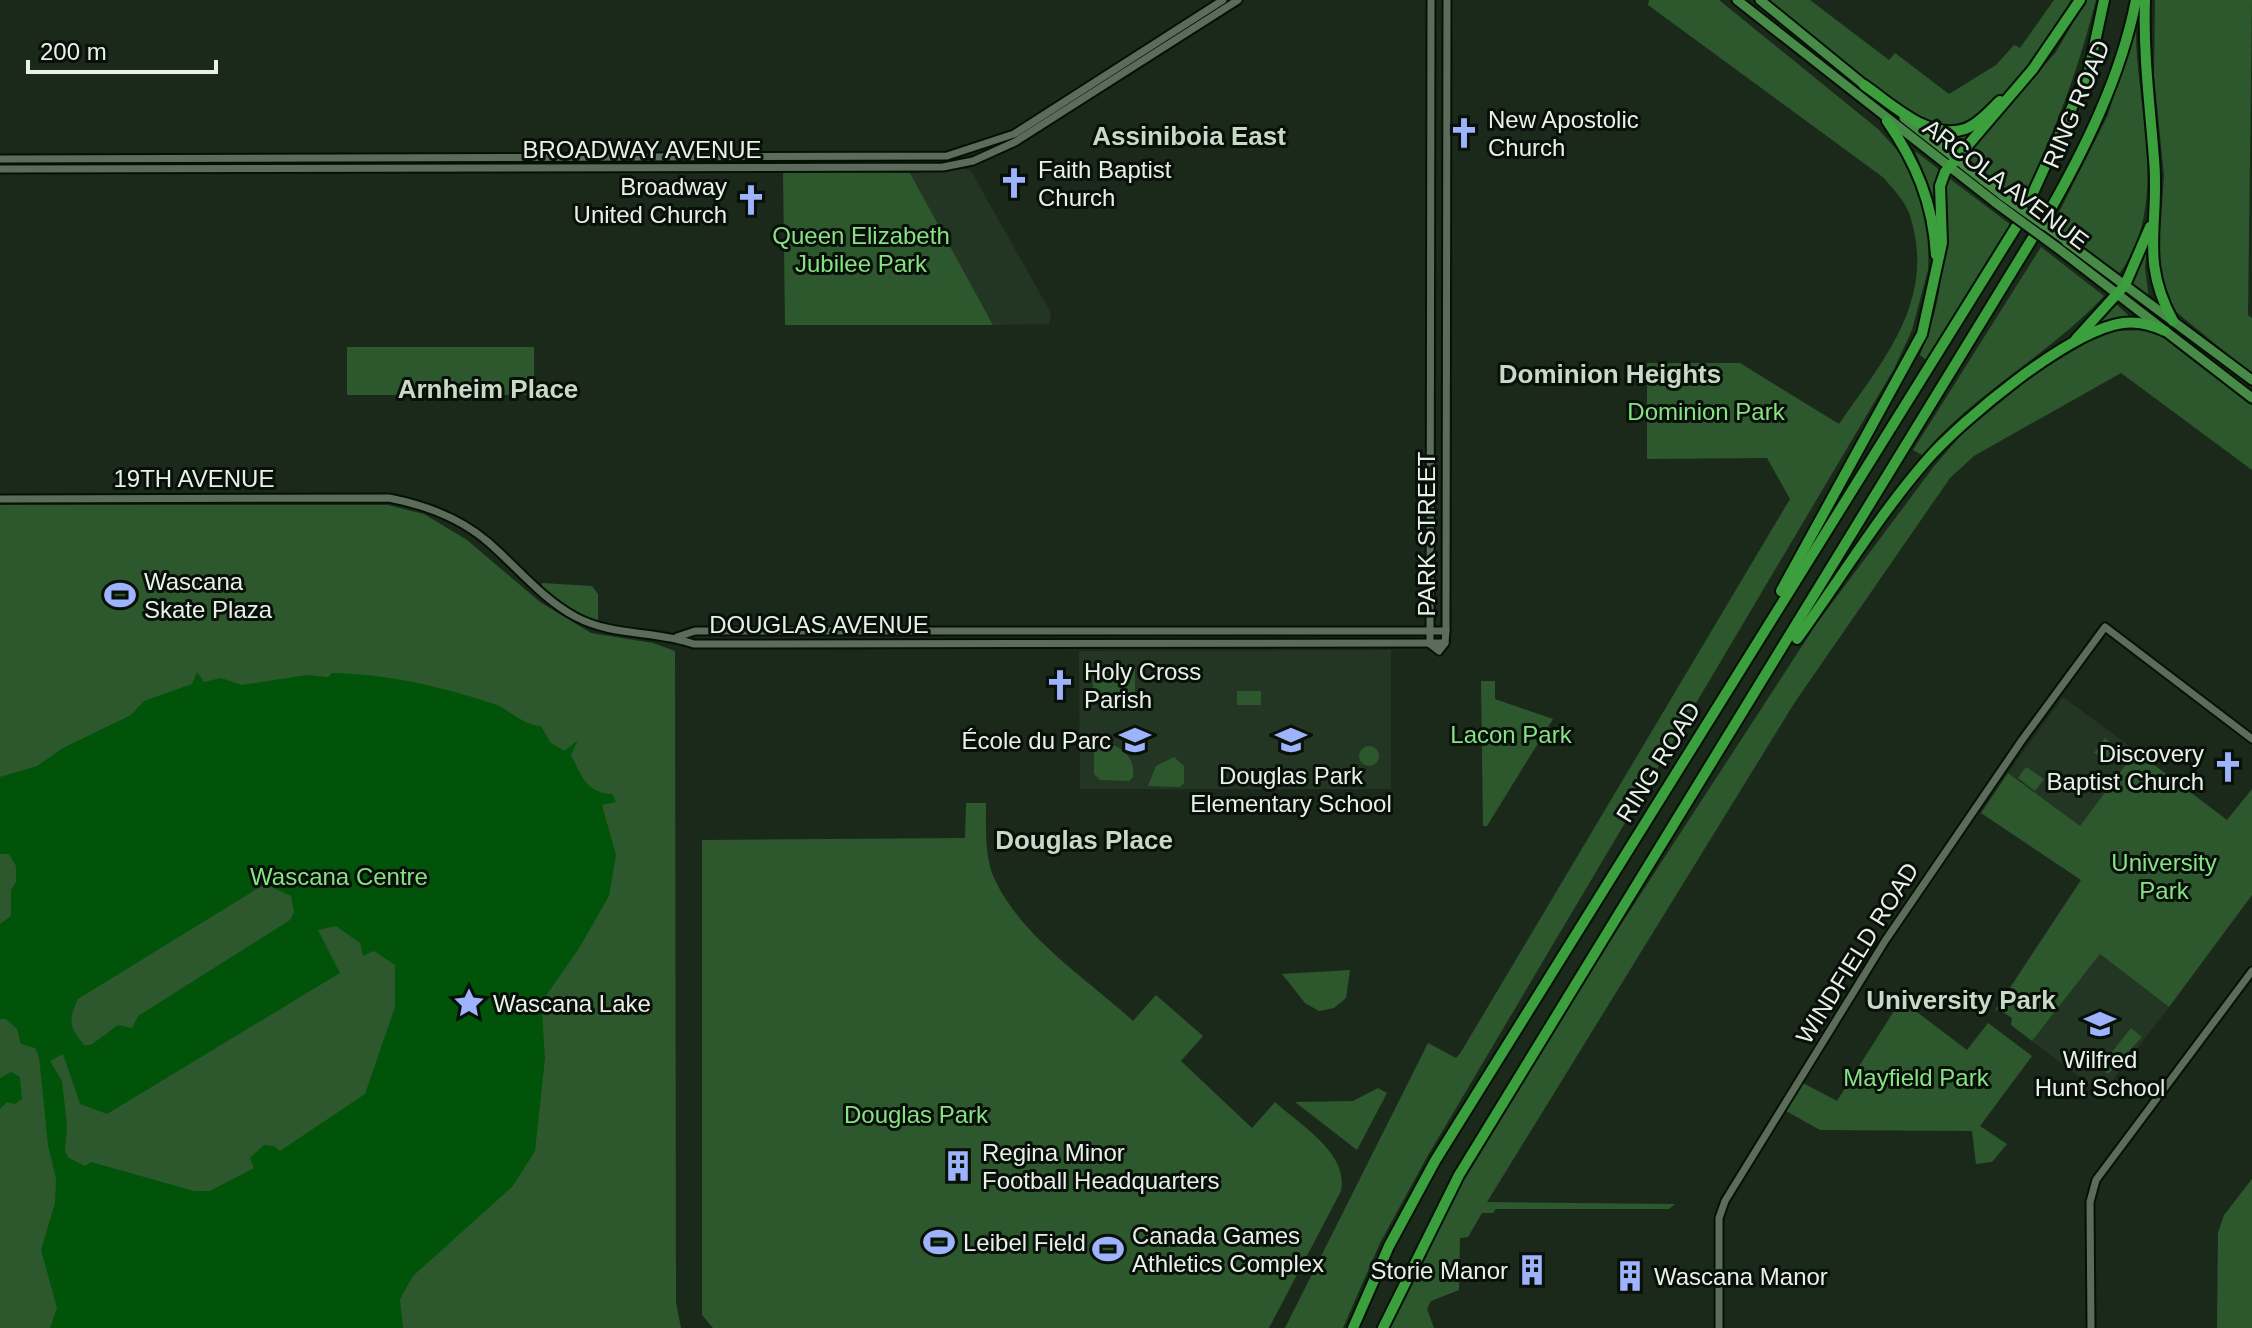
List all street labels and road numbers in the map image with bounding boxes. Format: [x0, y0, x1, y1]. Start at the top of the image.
street label: RING ROAD [2037, 36, 2115, 172]
street label: ARCOLA AVENUE [1918, 113, 2094, 255]
street label: BROADWAY AVENUE [522, 136, 762, 163]
street label: PARK STREET [1413, 451, 1440, 616]
street label: 19TH AVENUE [114, 465, 274, 492]
street label: DOUGLAS AVENUE [709, 611, 929, 638]
street label: RING ROAD [1611, 697, 1705, 827]
street label: WINDFIELD ROAD [1790, 858, 1924, 1048]

